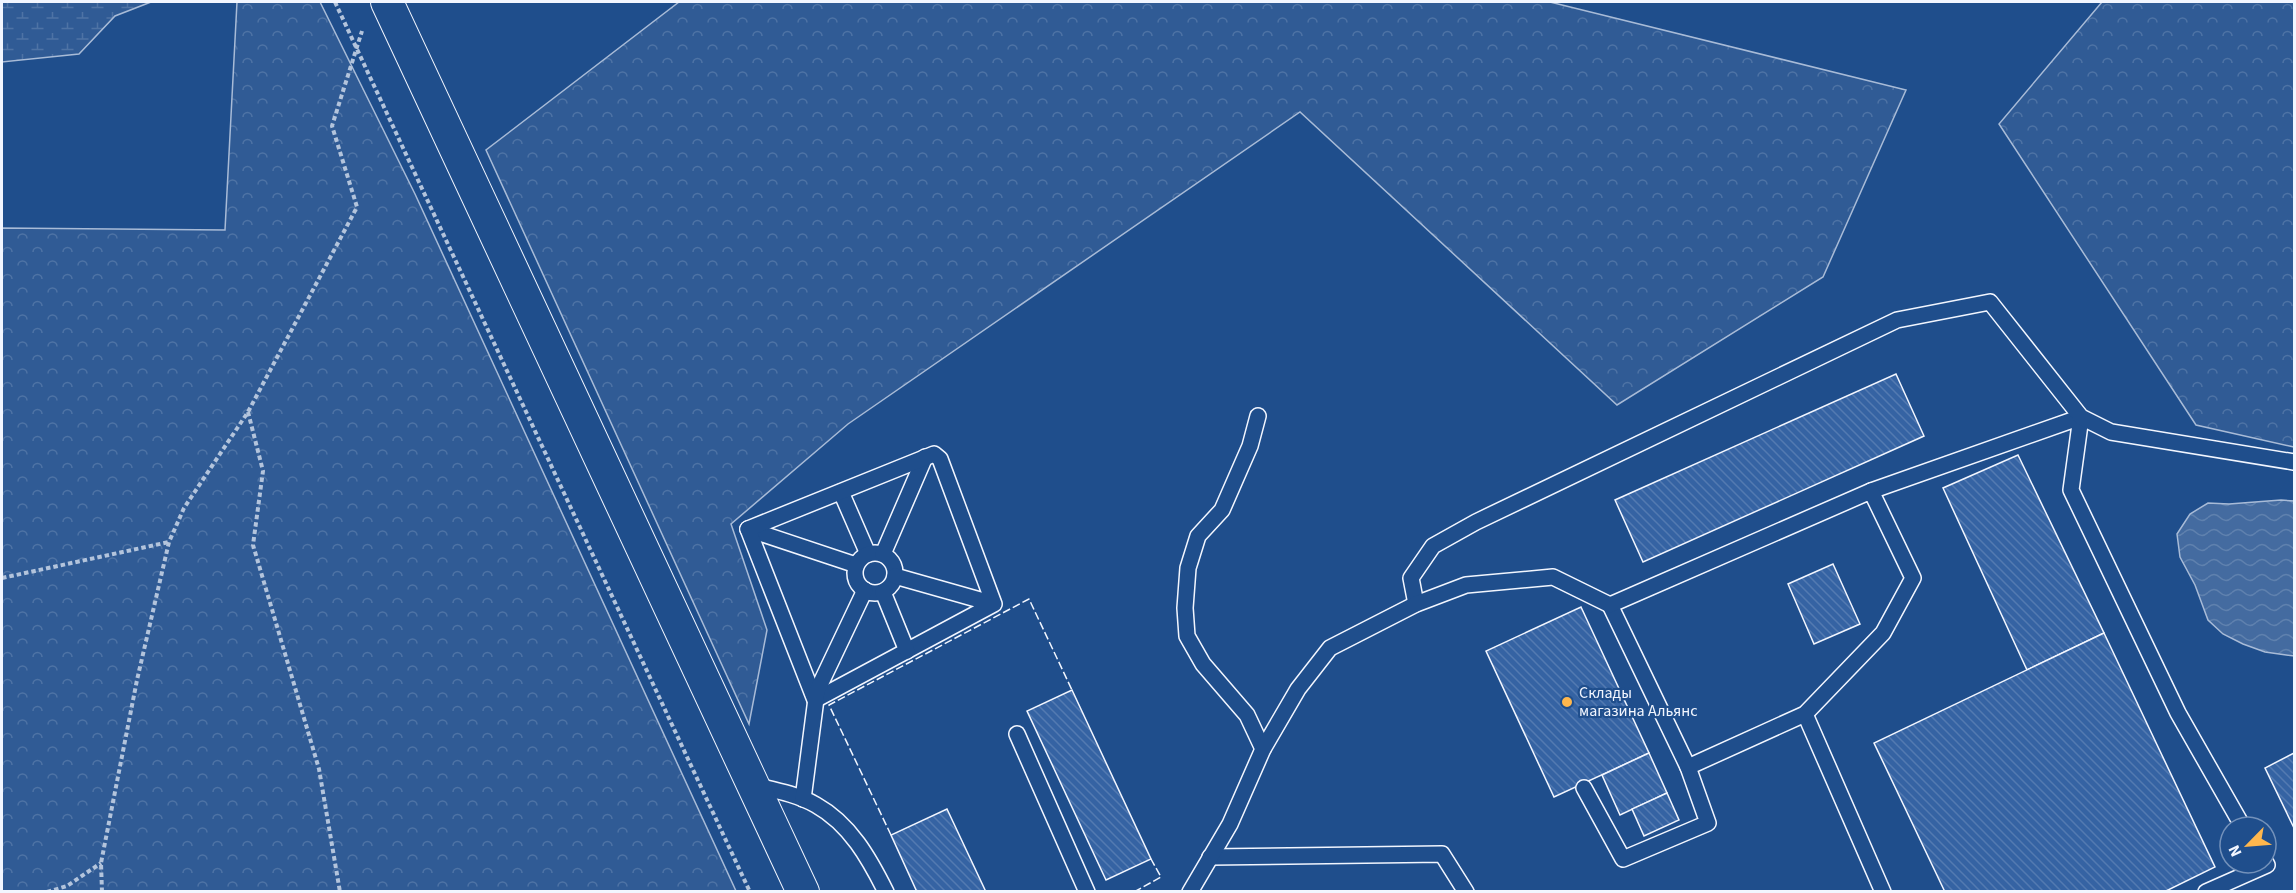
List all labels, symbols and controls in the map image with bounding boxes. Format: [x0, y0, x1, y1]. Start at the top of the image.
place label: Склады магазина Альянс [1579, 682, 1698, 722]
marker: Склады магазина Альянс [1560, 695, 1574, 709]
north arrow [2218, 815, 2278, 875]
text: N [2223, 841, 2248, 860]

